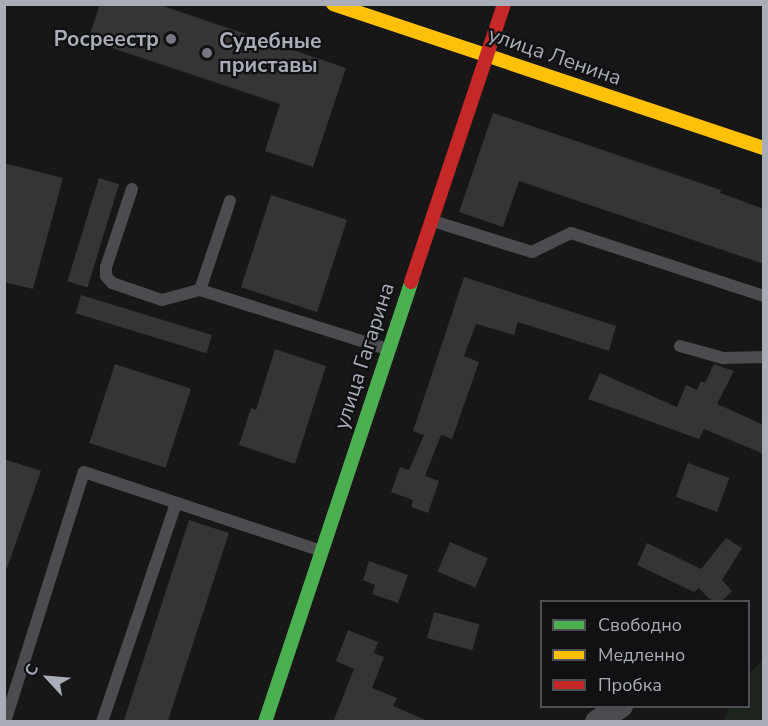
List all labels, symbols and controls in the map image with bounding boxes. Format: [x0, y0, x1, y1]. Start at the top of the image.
street label: улица Ленина [485, 21, 625, 91]
place label: Росреестр [54, 26, 159, 52]
place label: Судебные приставы [219, 28, 322, 78]
marker: Росреестр [164, 32, 178, 46]
marker: Судебные приставы [200, 46, 214, 60]
street label: улица Гагарина [328, 280, 400, 432]
legend [540, 600, 750, 708]
text: Свободно [598, 613, 682, 637]
text: Медленно [598, 643, 685, 667]
north arrow [18, 648, 78, 708]
text: С [20, 660, 44, 680]
text: Пробка [598, 673, 662, 697]

